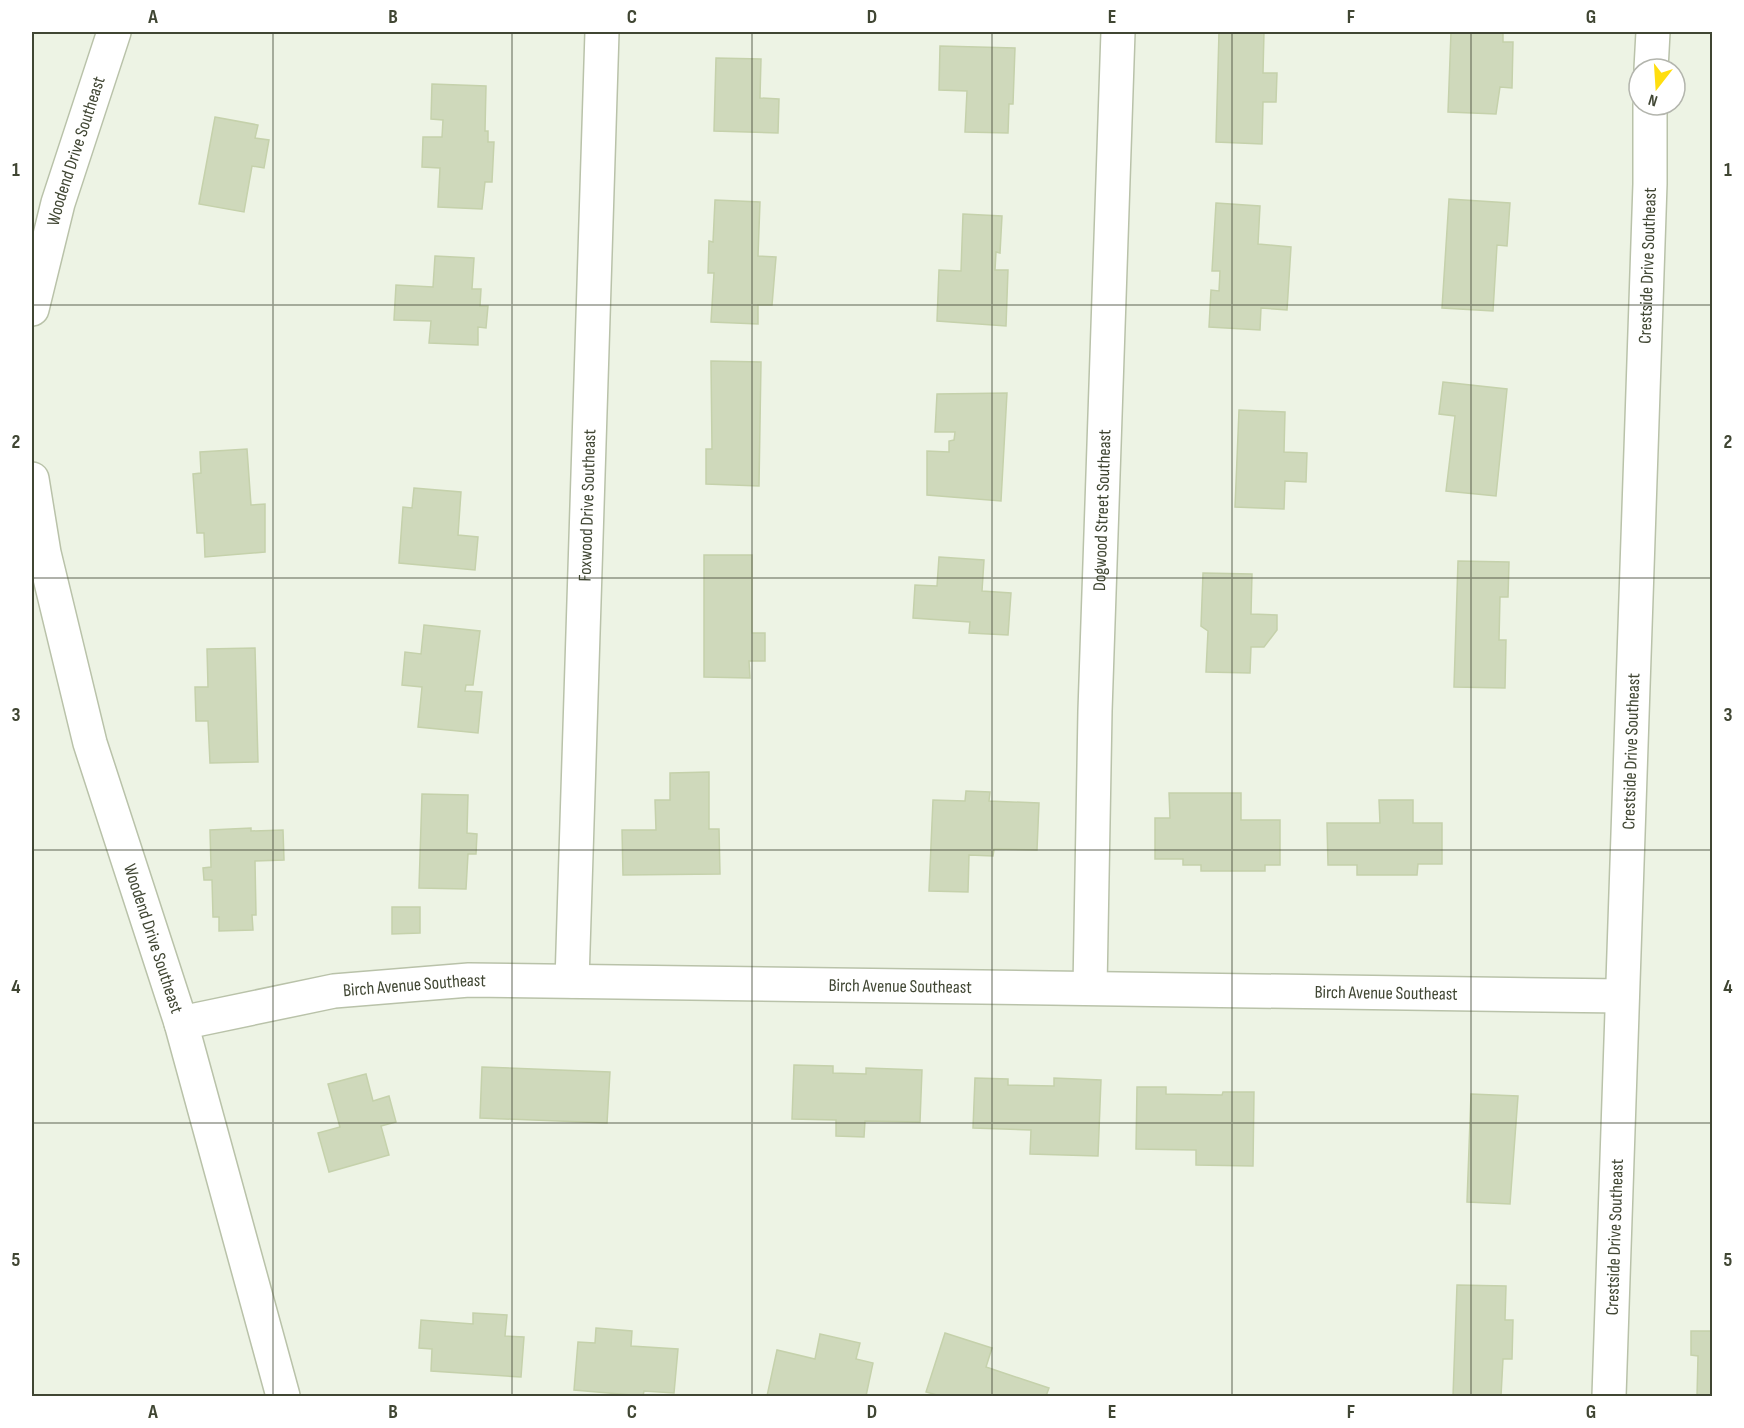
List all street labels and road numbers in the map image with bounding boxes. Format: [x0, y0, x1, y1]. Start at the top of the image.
street label: Woodend Drive Southeast [43, 73, 110, 228]
street label: Crestside Drive Southeast [1635, 187, 1661, 344]
street label: Foxwood Drive Southeast [575, 428, 600, 582]
street label: Dogwood Street Southeast [1089, 428, 1116, 591]
street label: Crestside Drive Southeast [1618, 672, 1644, 830]
street label: Woodend Drive Southeast [119, 861, 187, 1016]
street label: Birch Avenue Southeast [342, 970, 486, 1001]
street label: Birch Avenue Southeast [828, 975, 972, 998]
street label: Birch Avenue Southeast [1314, 982, 1458, 1005]
street label: Crestside Drive Southeast [1602, 1158, 1628, 1316]

